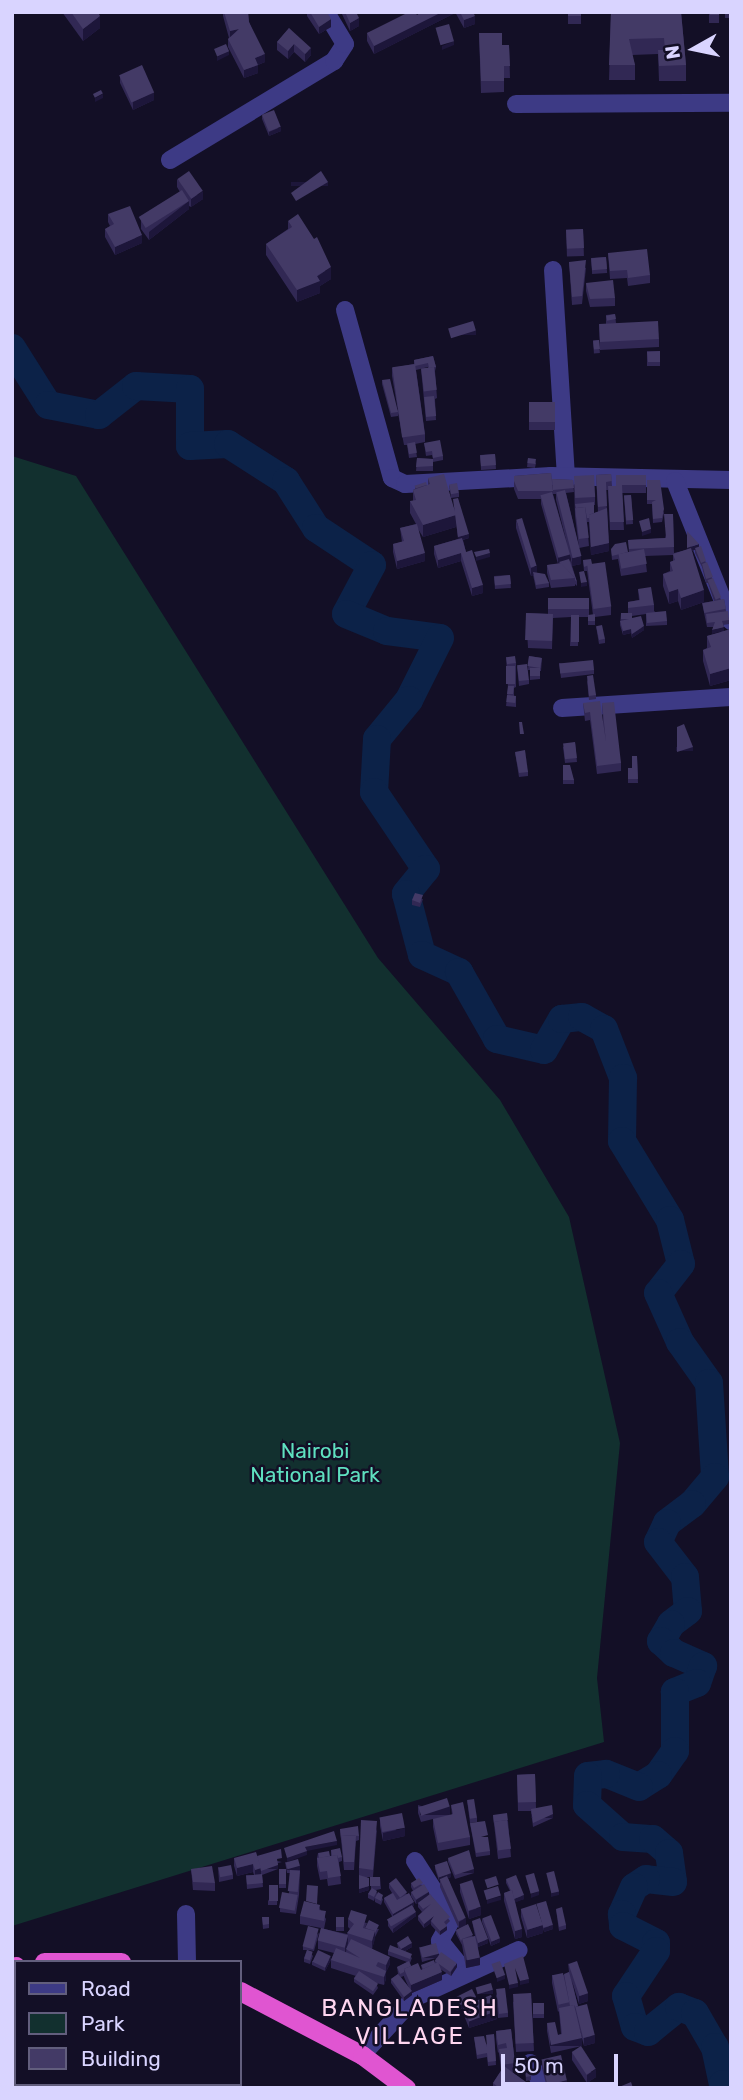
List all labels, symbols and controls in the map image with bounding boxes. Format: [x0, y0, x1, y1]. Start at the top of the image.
north arrow [659, 14, 729, 84]
text: N [660, 44, 685, 61]
park label: Nairobi National Park [250, 1438, 380, 1488]
legend [14, 1960, 242, 2086]
text: Road [81, 1976, 131, 2001]
district label: BANGLADESH VILLAGE [322, 1995, 498, 2051]
text: Park [81, 2011, 125, 2036]
scale bar [505, 2040, 622, 2084]
text: Building [81, 2046, 161, 2071]
text: 50 m [514, 2053, 564, 2078]

